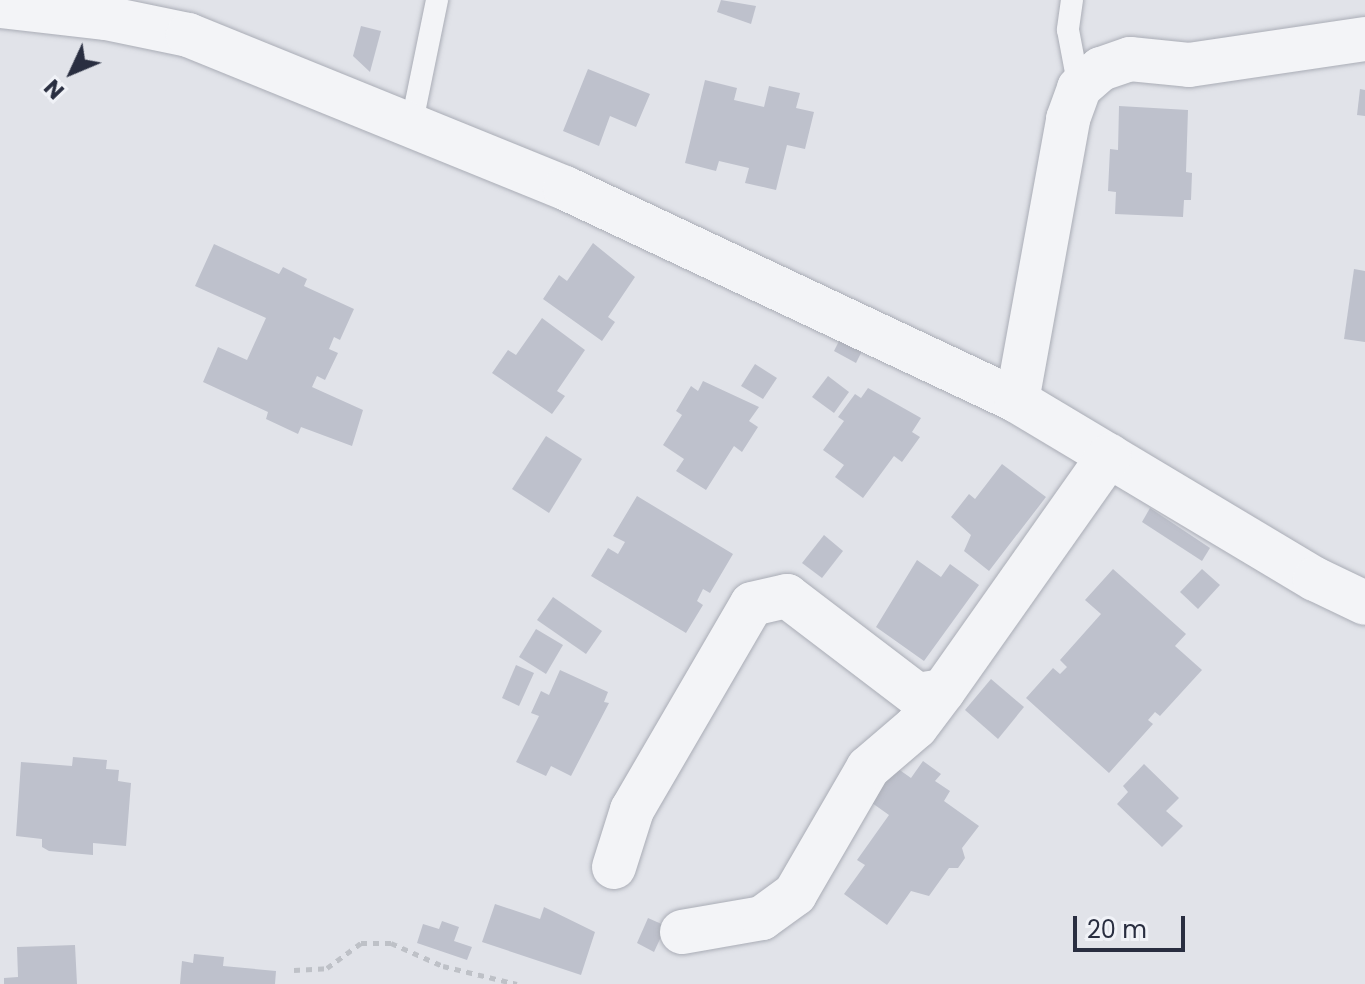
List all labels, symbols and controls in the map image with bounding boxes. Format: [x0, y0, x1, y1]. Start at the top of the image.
north arrow [32, 32, 112, 112]
text: N [37, 72, 71, 106]
scale bar [1077, 900, 1189, 950]
text: 20 m [1087, 913, 1147, 946]

